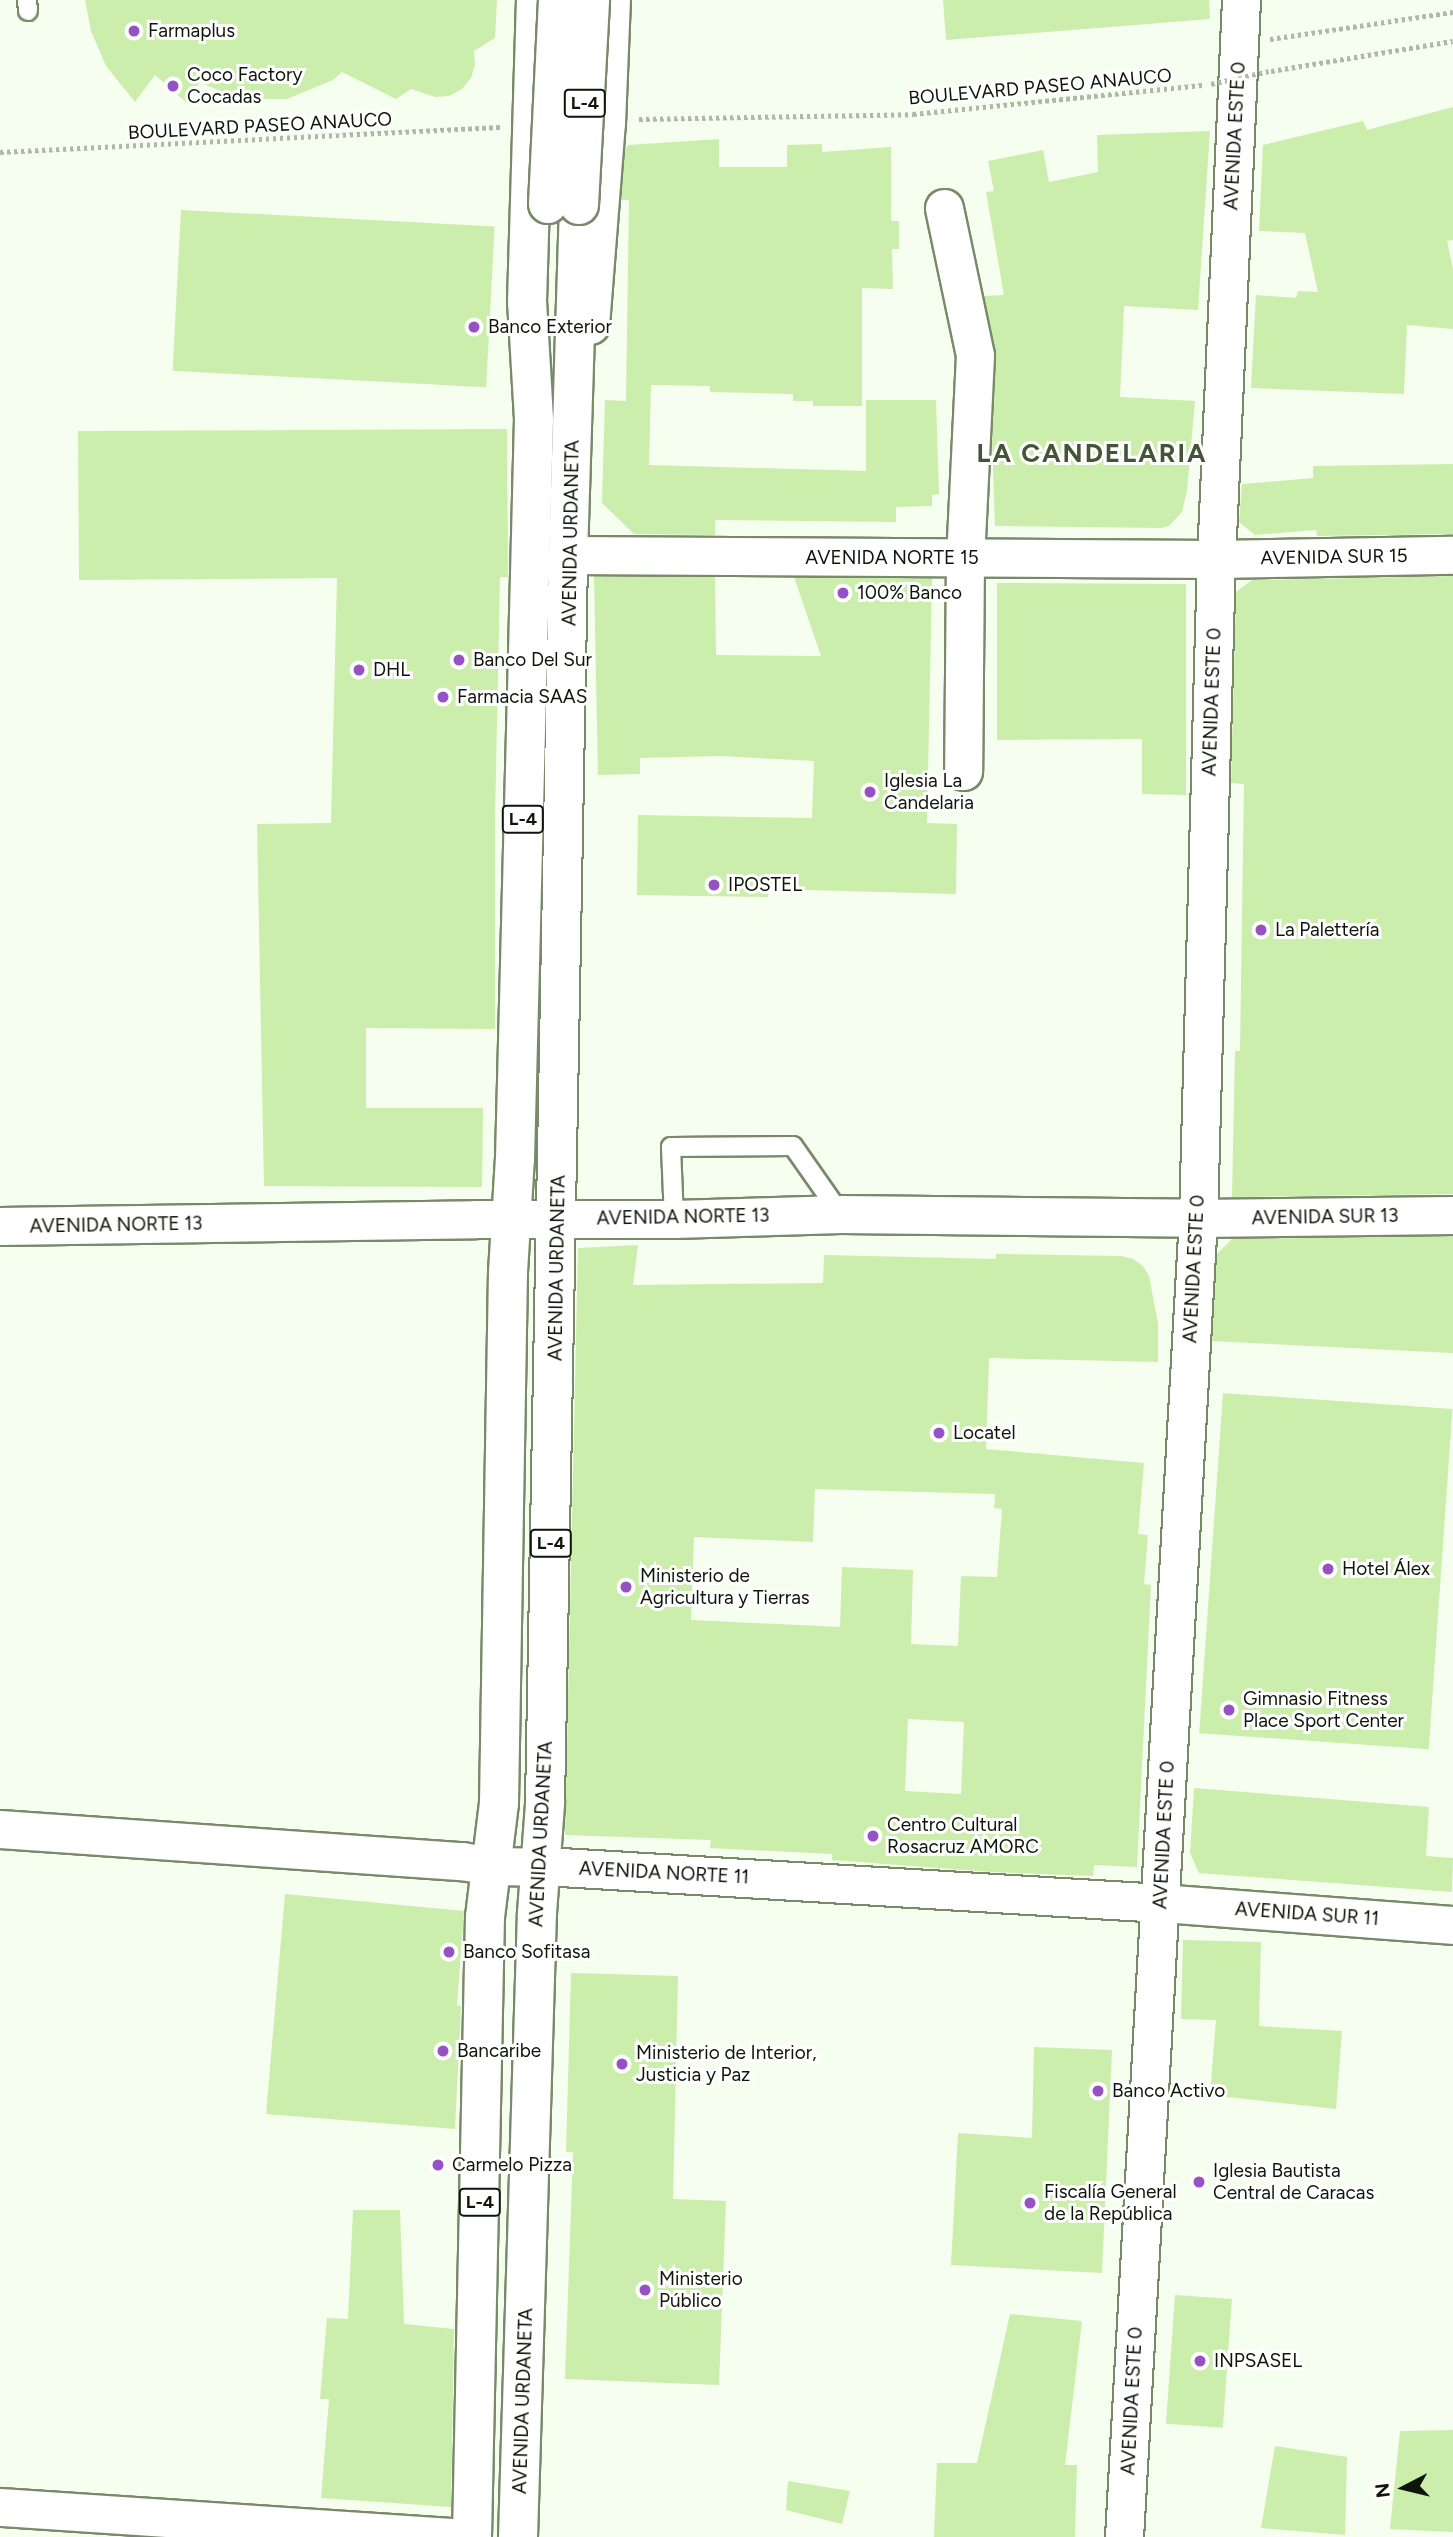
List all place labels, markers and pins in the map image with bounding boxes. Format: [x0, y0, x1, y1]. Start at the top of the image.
place label: Farmaplus [148, 20, 235, 42]
marker: Farmaplus [126, 23, 142, 39]
place label: Coco Factory Cocadas [187, 64, 302, 108]
marker: Coco Factory Cocadas [165, 78, 181, 94]
place label: Banco Exterior [488, 316, 612, 338]
marker: Banco Exterior [466, 319, 482, 335]
place label: 100% Banco [857, 582, 962, 604]
marker: 100% Banco [835, 585, 851, 601]
place label: Banco Del Sur [473, 649, 592, 671]
marker: Banco Del Sur [451, 652, 467, 668]
place label: DHL [373, 659, 410, 681]
marker: DHL [351, 662, 367, 678]
place label: Farmacia SAAS [457, 686, 587, 708]
marker: Farmacia SAAS [435, 689, 451, 705]
place label: Iglesia La Candelaria [884, 770, 974, 814]
marker: Iglesia La Candelaria [862, 784, 878, 800]
place label: IPOSTEL [728, 874, 802, 896]
marker: IPOSTEL [706, 877, 722, 893]
place label: La Palettería [1275, 919, 1380, 941]
marker: La Palettería [1253, 922, 1269, 938]
place label: Locatel [953, 1422, 1016, 1444]
marker: Locatel [931, 1425, 947, 1441]
place label: Hotel Álex [1342, 1558, 1430, 1580]
marker: Hotel Álex [1320, 1561, 1336, 1577]
place label: Ministerio de Agricultura y Tierras [640, 1565, 810, 1609]
marker: Ministerio de Agricultura y Tierras [618, 1579, 634, 1595]
place label: Gimnasio Fitness Place Sport Center [1243, 1688, 1404, 1732]
marker: Gimnasio Fitness Place Sport Center [1221, 1702, 1237, 1718]
place label: Centro Cultural Rosacruz AMORC [887, 1814, 1039, 1858]
marker: Centro Cultural Rosacruz AMORC [865, 1828, 881, 1844]
place label: Banco Sofitasa [463, 1941, 590, 1963]
marker: Banco Sofitasa [441, 1944, 457, 1960]
place label: Bancaribe [457, 2040, 541, 2062]
place label: Ministerio de Interior, Justicia y Paz [636, 2042, 816, 2086]
marker: Bancaribe [435, 2043, 451, 2059]
marker: Ministerio de Interior, Justicia y Paz [614, 2056, 630, 2072]
place label: Banco Activo [1112, 2080, 1225, 2102]
marker: Banco Activo [1090, 2083, 1106, 2099]
place label: Carmelo Pizza [452, 2154, 572, 2176]
marker: Carmelo Pizza [430, 2157, 446, 2173]
place label: Iglesia Bautista Central de Caracas [1213, 2160, 1374, 2204]
marker: Iglesia Bautista Central de Caracas [1191, 2174, 1207, 2190]
place label: Fiscalía General de la República [1044, 2181, 1177, 2225]
marker: Fiscalía General de la República [1022, 2195, 1038, 2211]
place label: Ministerio Público [659, 2268, 743, 2312]
marker: Ministerio Público [637, 2282, 653, 2298]
place label: INPSASEL [1214, 2350, 1302, 2372]
marker: INPSASEL [1192, 2353, 1208, 2369]

